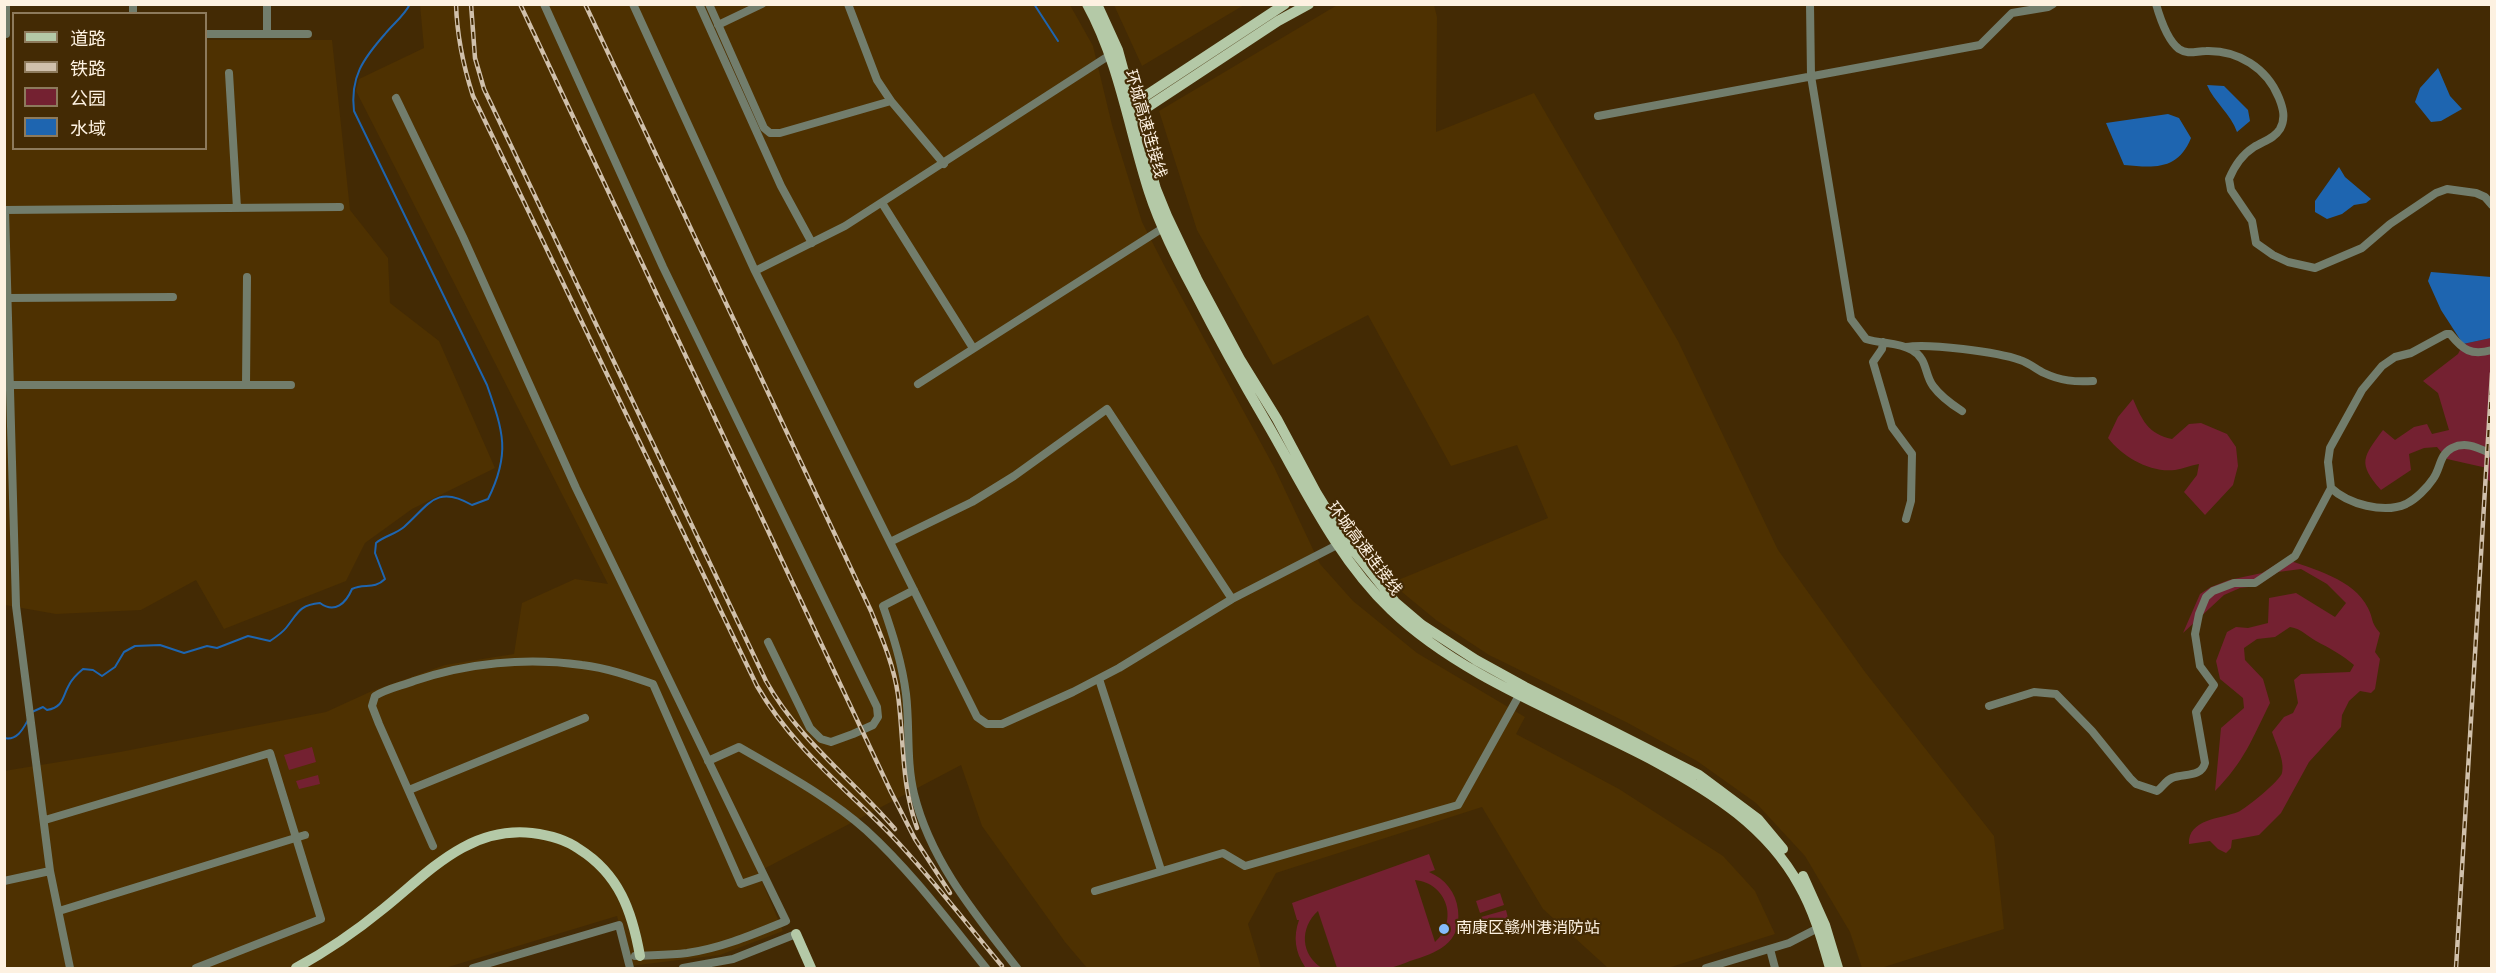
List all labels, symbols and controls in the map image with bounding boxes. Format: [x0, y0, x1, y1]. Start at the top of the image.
legend [12, 12, 207, 150]
text: 道路 [70, 29, 106, 49]
text: 铁路 [70, 59, 106, 79]
street label: 环城高速连接线 [1120, 68, 1170, 180]
text: 公园 [70, 89, 106, 109]
text: 水域 [70, 119, 106, 139]
street label: 环城高速连接线 [1323, 498, 1405, 600]
place label: 南康区赣州港消防站 [1456, 919, 1600, 939]
marker: 南康区赣州港消防站 [1437, 922, 1451, 936]

